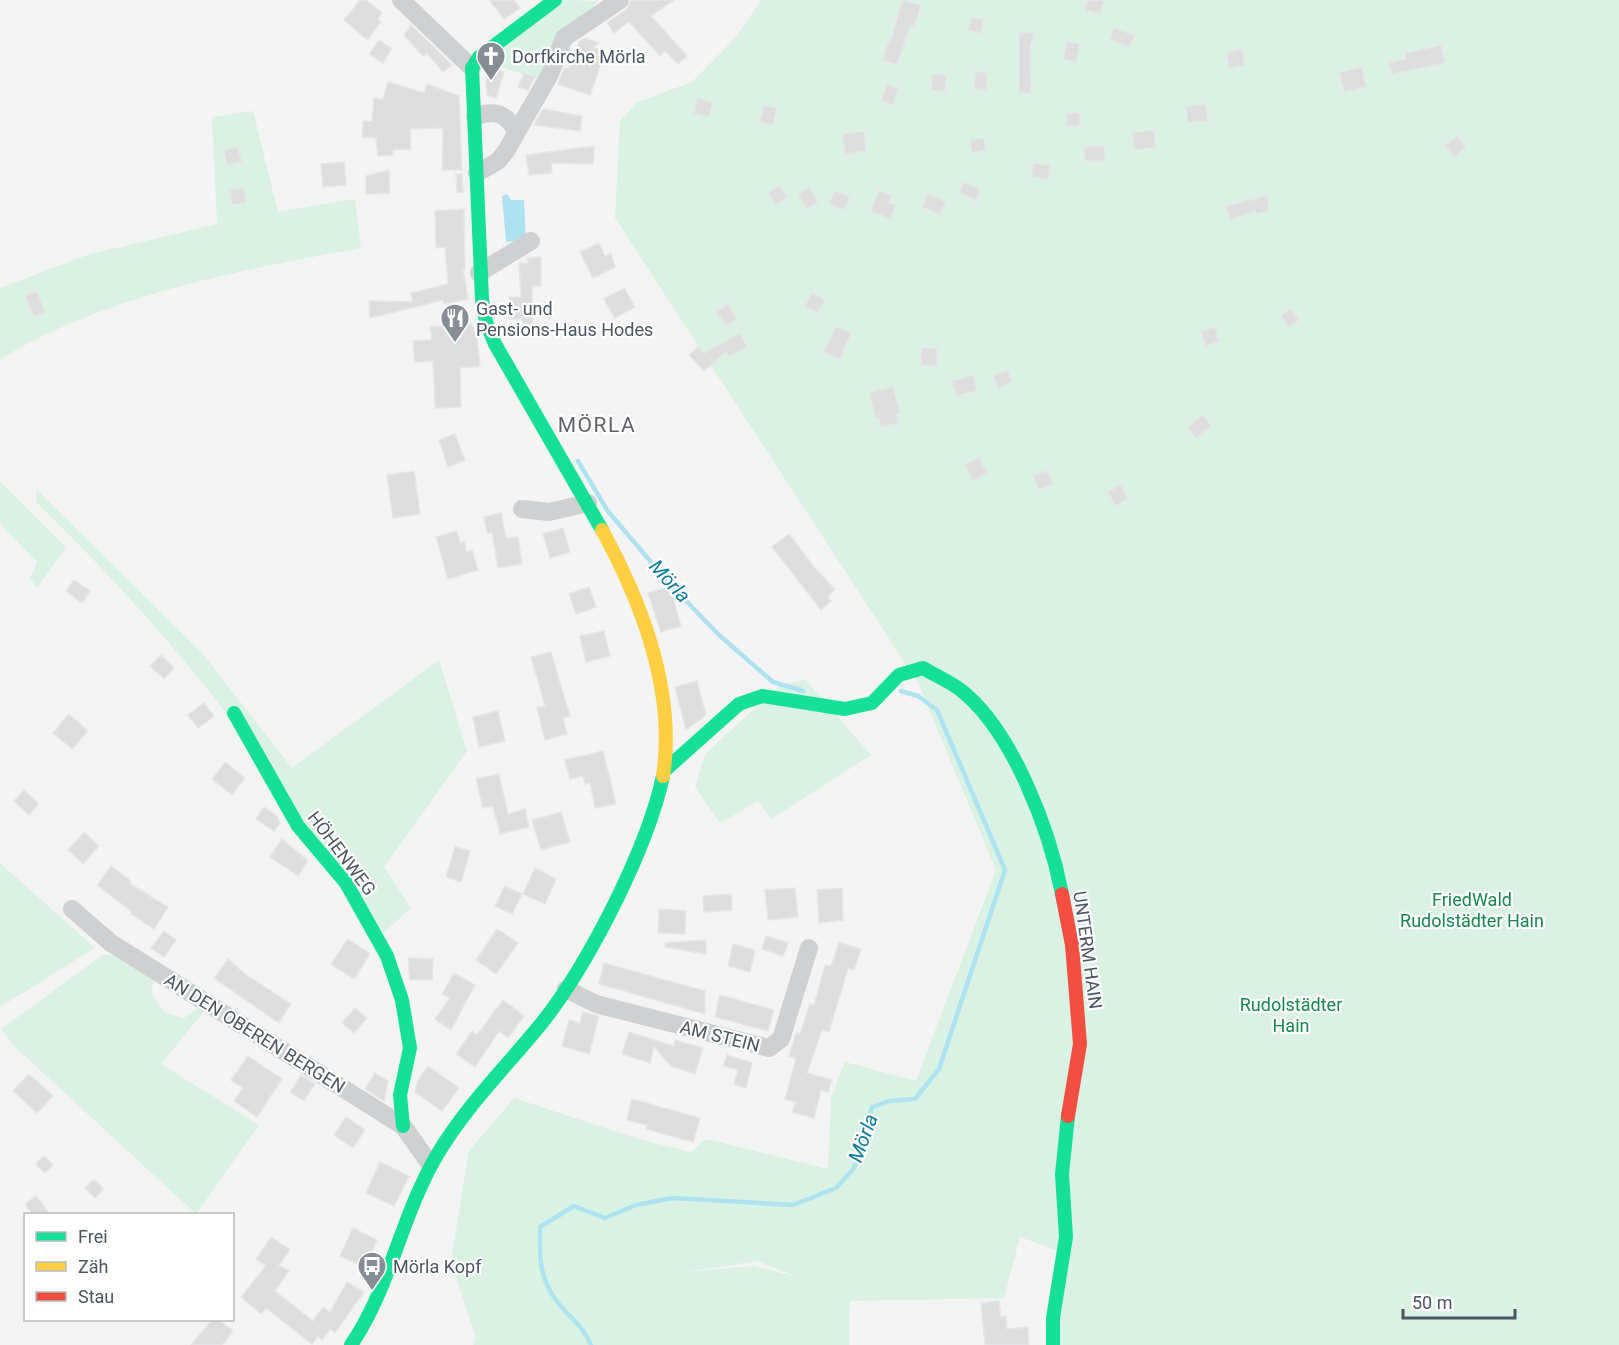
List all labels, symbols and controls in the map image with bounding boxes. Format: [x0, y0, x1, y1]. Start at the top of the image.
church icon: Dorfkirche Mörla [475, 40, 507, 82]
place label: Dorfkirche Mörla [512, 46, 646, 67]
place label: Gast- und Pensions-Haus Hodes [476, 298, 653, 340]
restaurant icon: Gast- und Pensions-Haus Hodes [439, 302, 471, 344]
district label: MÖRLA [558, 413, 636, 437]
water label: Mörla [644, 554, 696, 608]
street label: HÖHENWEG [304, 807, 380, 899]
park label: FriedWald Rudolstädter Hain [1400, 889, 1544, 931]
street label: UNTERM HAIN [1069, 890, 1107, 1010]
street label: AN DEN OBEREN BERGEN [161, 969, 349, 1097]
park label: Rudolstädter Hain [1240, 994, 1342, 1036]
street label: AM STEIN [678, 1016, 762, 1056]
water label: Mörla [843, 1110, 883, 1166]
legend [24, 1213, 234, 1321]
text: Frei [78, 1226, 108, 1247]
bus stop icon: Mörla Kopf [356, 1250, 388, 1292]
text: Zäh [78, 1256, 109, 1277]
place label: Mörla Kopf [393, 1256, 482, 1277]
scale bar [1403, 1282, 1516, 1320]
text: Stau [78, 1286, 114, 1307]
text: 50 m [1412, 1292, 1452, 1313]

